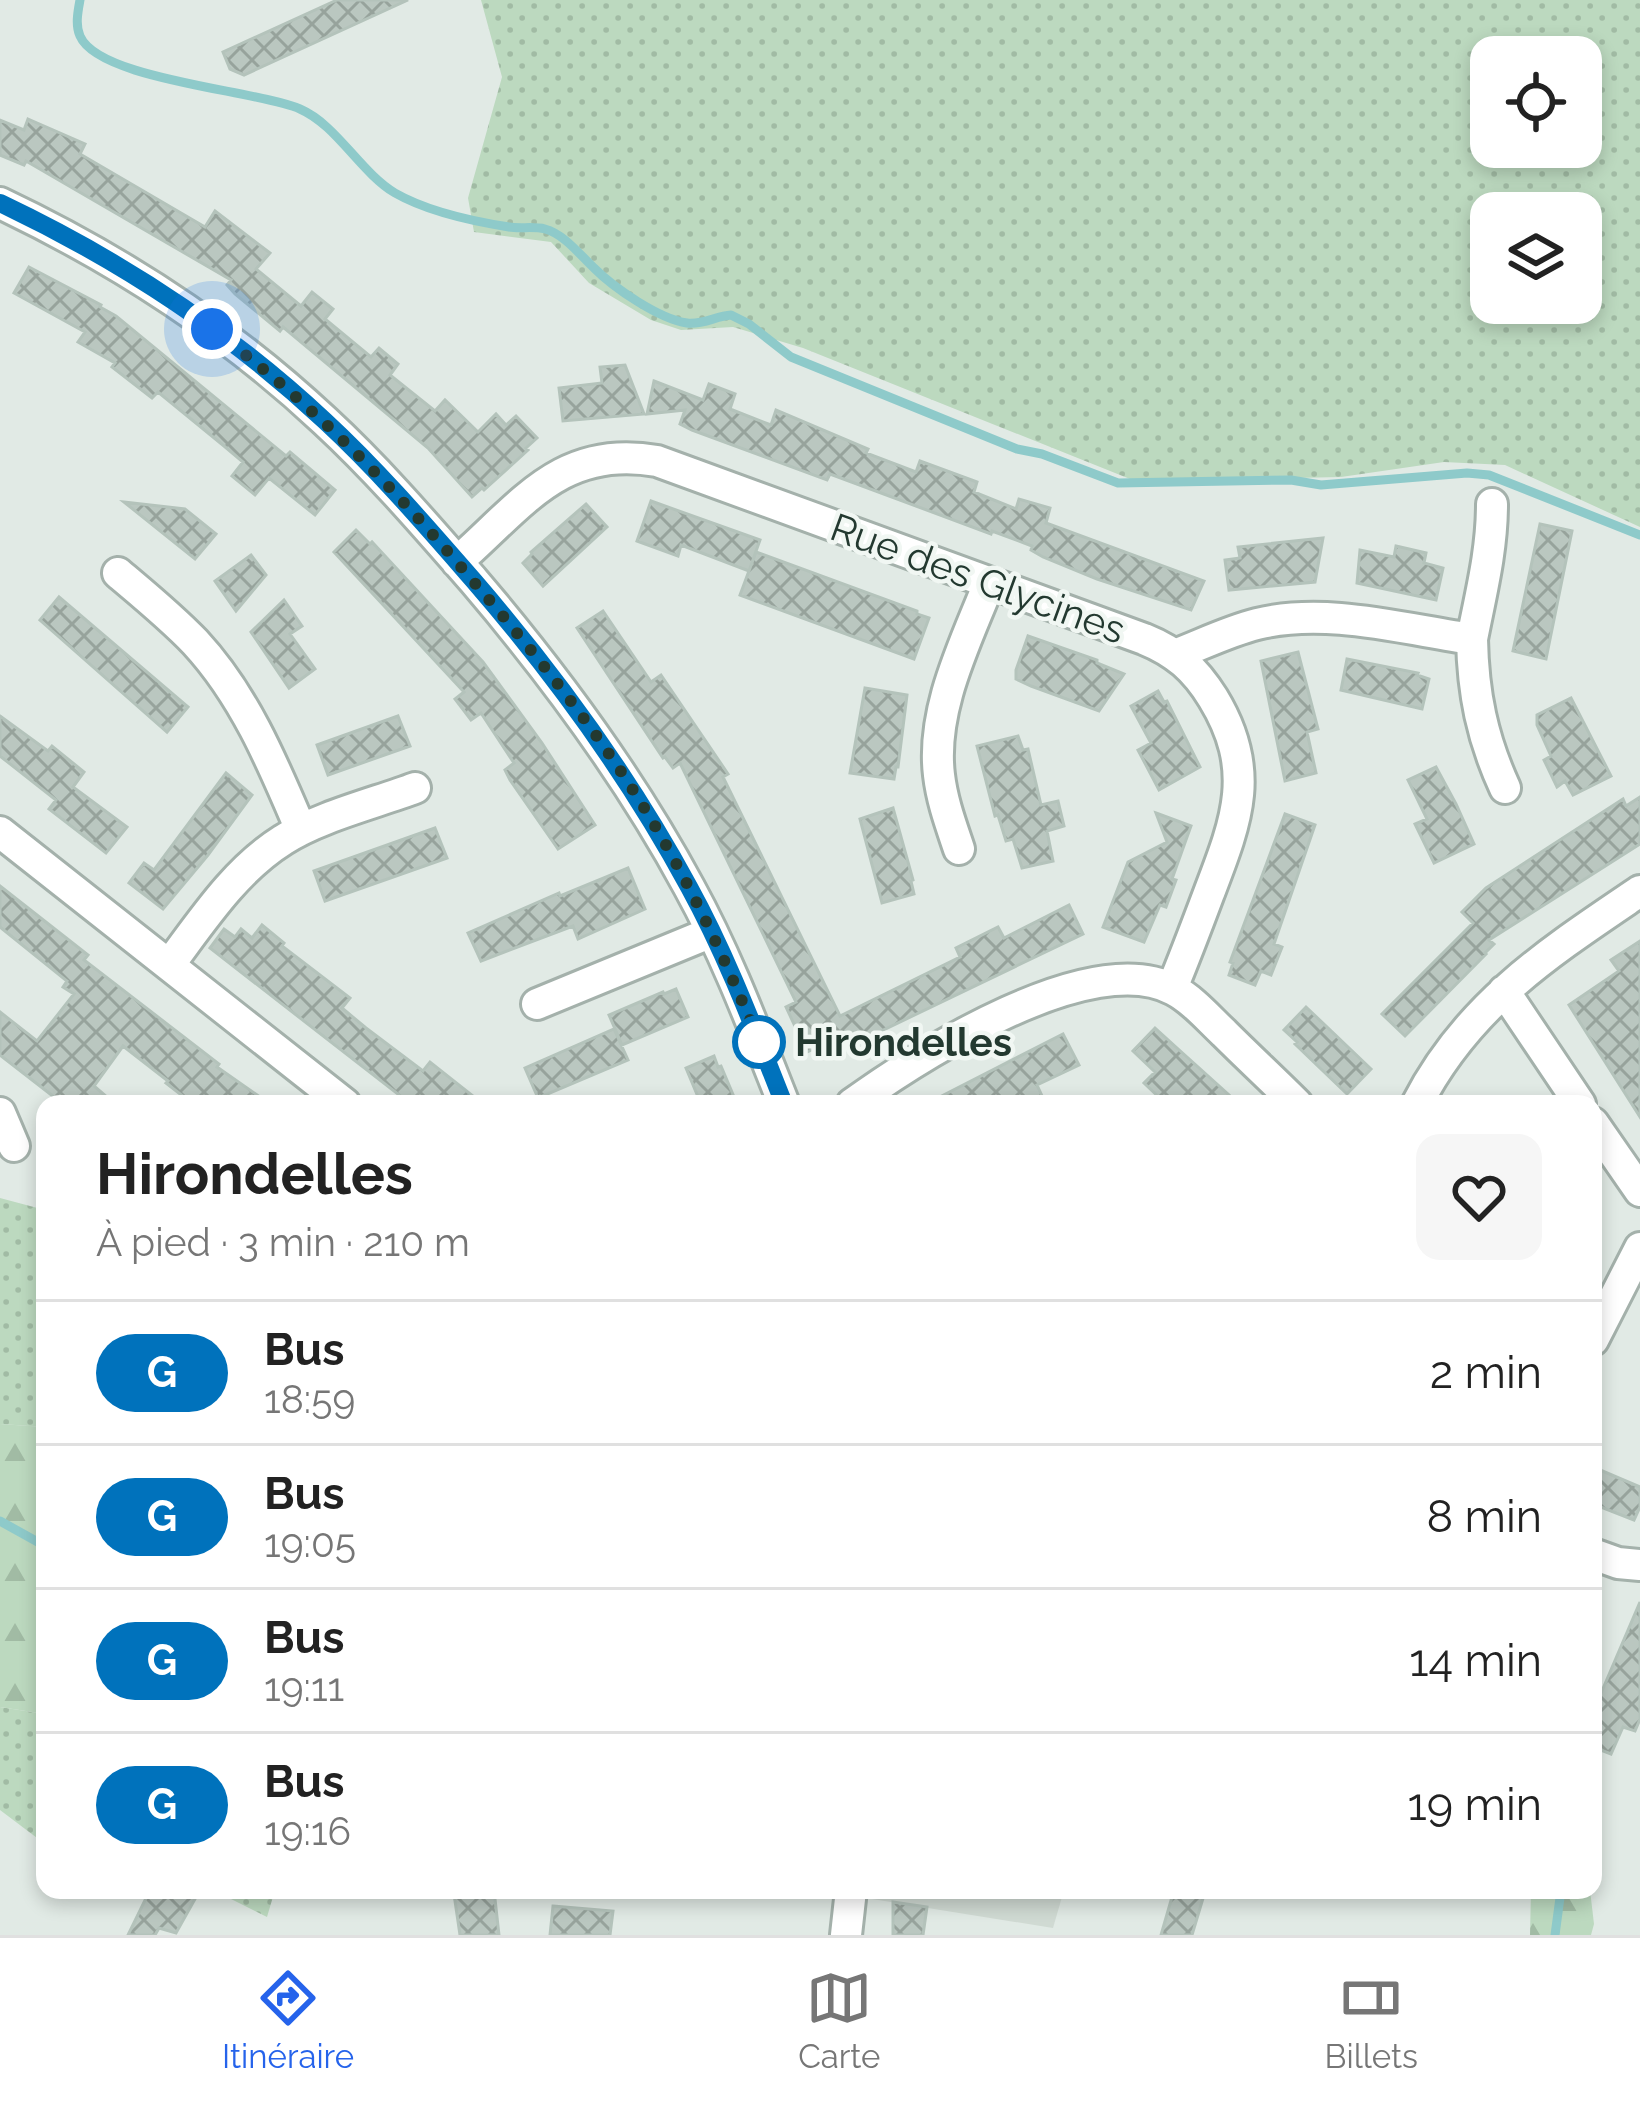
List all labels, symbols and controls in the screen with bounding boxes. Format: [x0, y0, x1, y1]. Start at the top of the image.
map controls [1470, 36, 1602, 324]
button: locate [1470, 36, 1602, 168]
button: layers [1470, 192, 1602, 324]
your location [182, 299, 242, 359]
street label: Rue des Glycines [825, 503, 1131, 653]
marker: Hirondelles [734, 1017, 784, 1067]
place label: Hirondelles [795, 1019, 1012, 1065]
button: heart [1416, 1134, 1542, 1260]
text: Hirondelles [96, 1140, 413, 1207]
text: À pied · 3 min · 210 m [96, 1219, 470, 1265]
text: Bus [264, 1323, 345, 1376]
text: 2 min [1430, 1346, 1542, 1399]
text: G [147, 1348, 177, 1397]
text: 18:59 [264, 1376, 355, 1422]
text: Bus [264, 1467, 345, 1520]
text: 8 min [1426, 1490, 1542, 1543]
text: G [147, 1492, 177, 1541]
text: 19:05 [264, 1520, 356, 1566]
text: Bus [264, 1611, 345, 1664]
text: 14 min [1409, 1634, 1542, 1687]
text: G [147, 1636, 177, 1685]
text: 19:11 [264, 1664, 344, 1710]
text: Bus [264, 1755, 345, 1808]
text: 19 min [1407, 1778, 1542, 1831]
text: G [147, 1780, 177, 1829]
text: 19:16 [264, 1808, 351, 1854]
tab: Itinéraire [222, 1965, 354, 2076]
tab: Carte [798, 1965, 880, 2076]
tab: Billets [1325, 1965, 1418, 2076]

